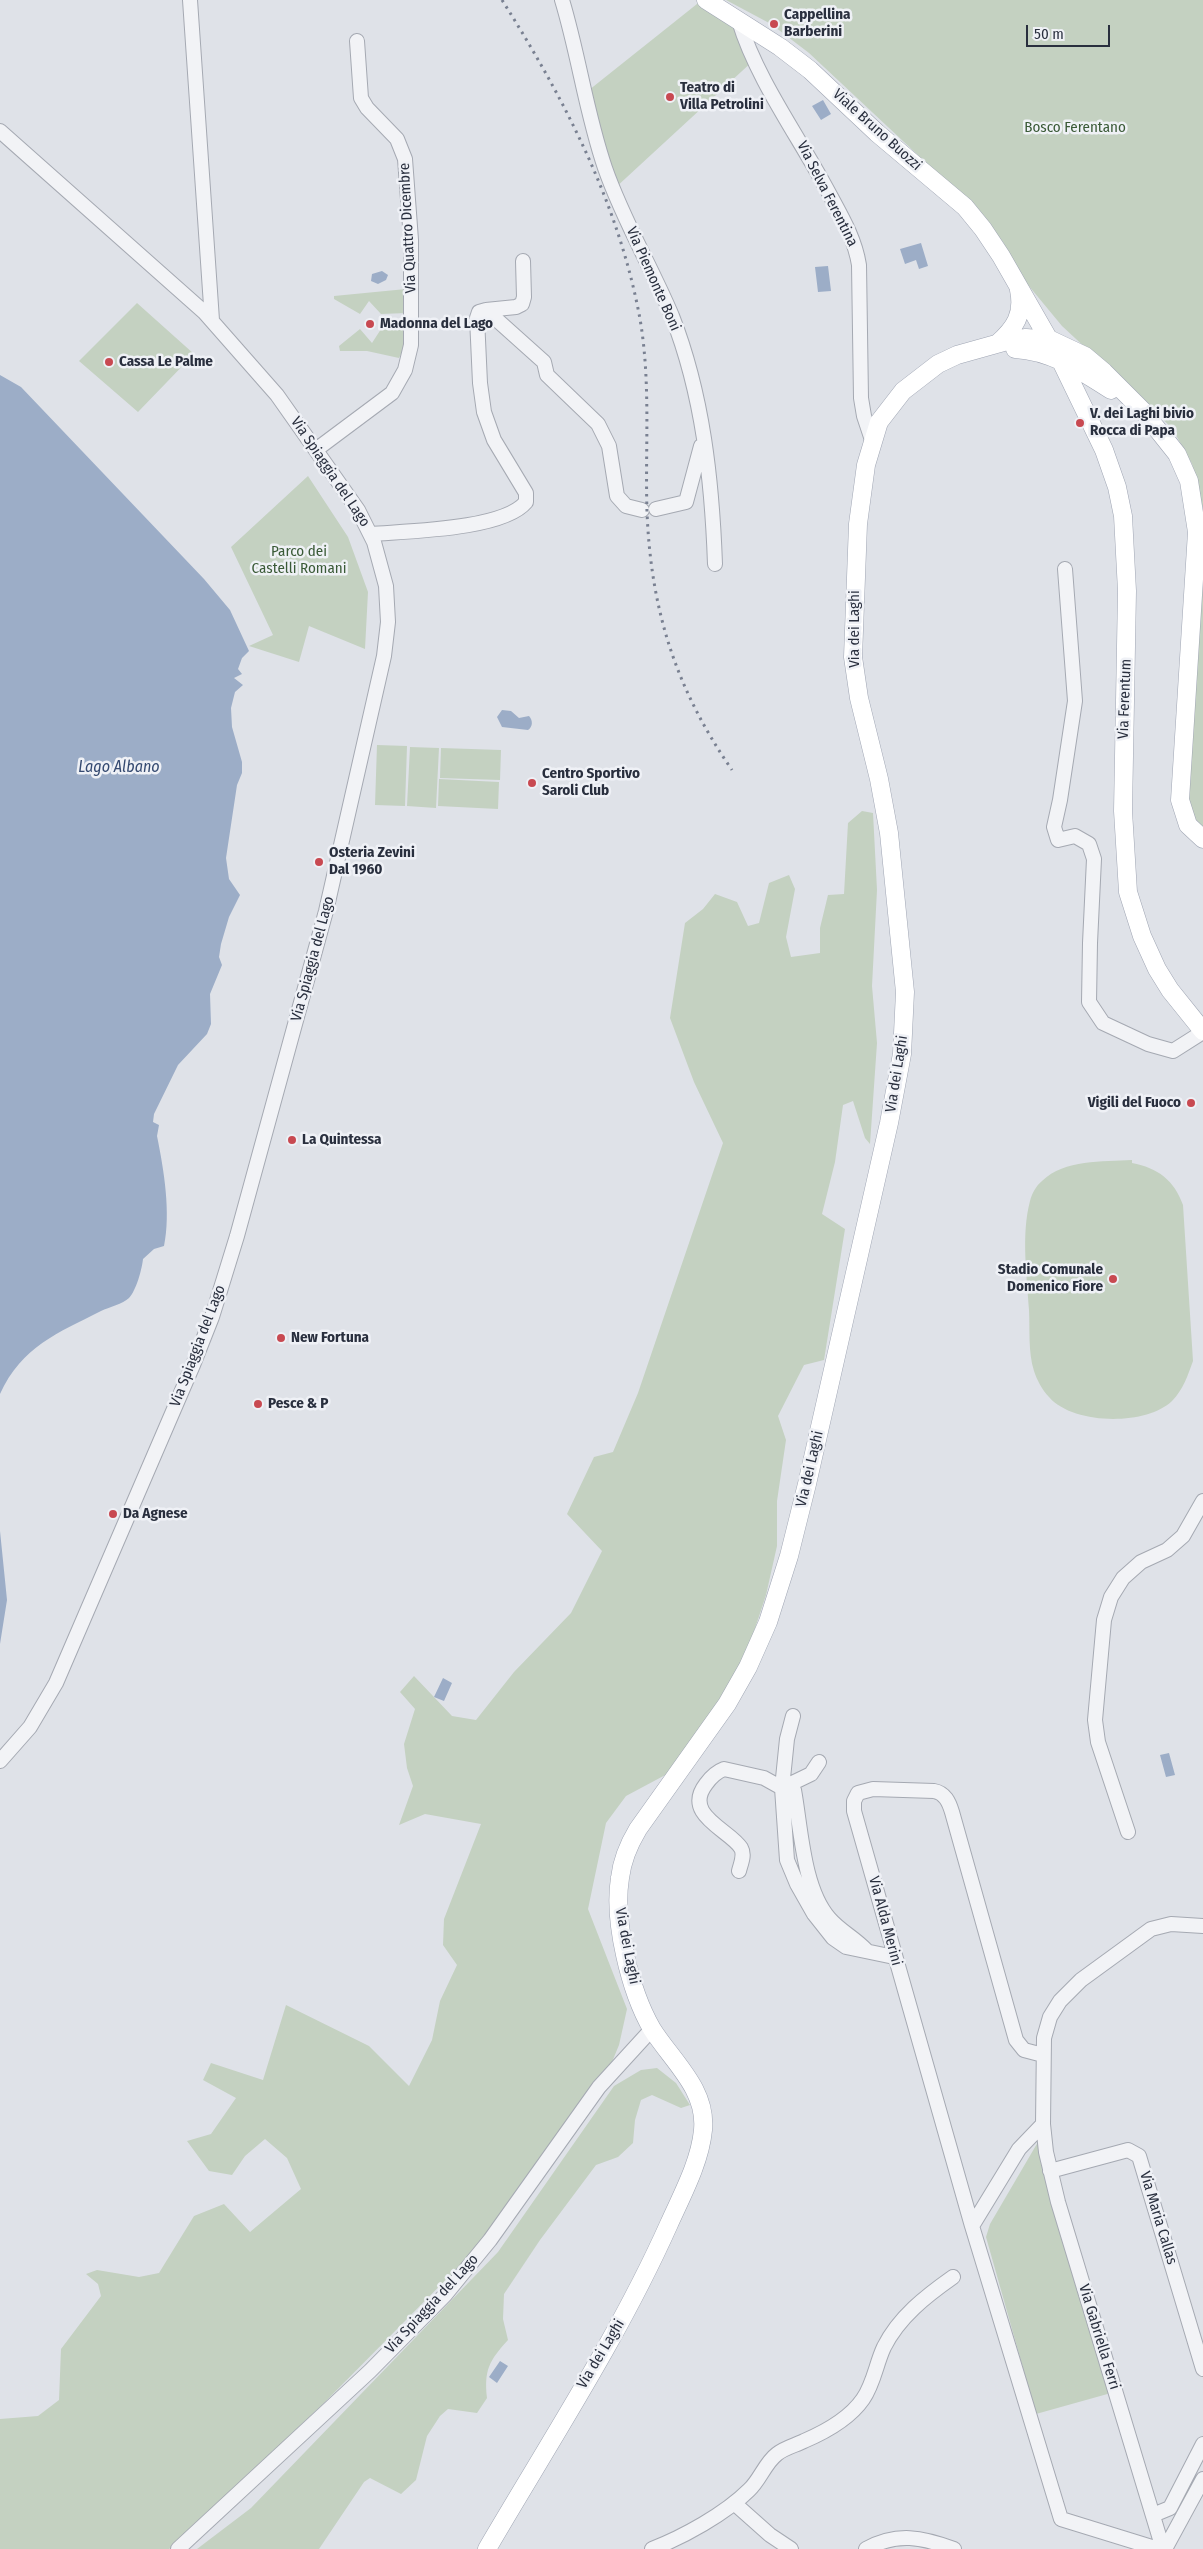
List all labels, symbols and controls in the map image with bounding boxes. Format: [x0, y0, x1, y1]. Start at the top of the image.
place label: Cappellina Barberini [784, 6, 850, 41]
scale bar [1028, 15, 1112, 47]
marker: Cappellina Barberini [768, 18, 780, 30]
text: 50 m [1034, 25, 1064, 43]
place label: Teatro di Villa Petrolini [680, 79, 764, 114]
street label: Viale Bruno Buozzi [829, 85, 925, 175]
marker: Teatro di Villa Petrolini [664, 91, 676, 103]
park label: Bosco Ferentano [1024, 119, 1126, 137]
street label: Via Selva Ferentina [793, 138, 861, 250]
street label: Via Quattro Dicembre [396, 162, 420, 294]
street label: Via Piemonte Boni [622, 224, 684, 334]
place label: Madonna del Lago [380, 315, 493, 333]
marker: Madonna del Lago [364, 318, 376, 330]
place label: Cassa Le Palme [119, 353, 213, 371]
marker: Cassa Le Palme [103, 356, 115, 368]
place label: V. dei Laghi bivio Rocca di Papa [1090, 405, 1194, 440]
street label: Via Spiaggia del Lago [287, 414, 373, 530]
marker: V. dei Laghi bivio Rocca di Papa [1074, 417, 1086, 429]
park label: Parco dei Castelli Romani [252, 543, 346, 578]
street label: Via dei Laghi [846, 590, 864, 668]
street label: Via Ferentum [1115, 659, 1135, 739]
water label: Lago Albano [78, 758, 160, 778]
place label: Centro Sportivo Saroli Club [542, 765, 640, 800]
marker: Centro Sportivo Saroli Club [526, 777, 538, 789]
place label: Osteria Zevini Dal 1960 [329, 844, 415, 879]
marker: Osteria Zevini Dal 1960 [313, 856, 325, 868]
street label: Via Spiaggia del Lago [288, 894, 338, 1024]
street label: Via dei Laghi [882, 1034, 912, 1114]
place label: Vigili del Fuoco [1088, 1094, 1181, 1112]
marker: Vigili del Fuoco [1185, 1097, 1197, 1109]
place label: La Quintessa [302, 1131, 381, 1149]
marker: La Quintessa [286, 1134, 298, 1146]
place label: Stadio Comunale Domenico Fiore [998, 1261, 1103, 1296]
marker: Stadio Comunale Domenico Fiore [1107, 1273, 1119, 1285]
street label: Via Spiaggia del Lago [167, 1283, 229, 1409]
place label: New Fortuna [291, 1329, 369, 1347]
marker: New Fortuna [275, 1332, 287, 1344]
place label: Pesce & P [268, 1395, 329, 1413]
marker: Pesce & P [252, 1398, 264, 1410]
street label: Via dei Laghi [793, 1429, 827, 1509]
place label: Da Agnese [123, 1505, 188, 1523]
marker: Da Agnese [107, 1508, 119, 1520]
street label: Via Alda Merini [864, 1874, 906, 1968]
street label: Via dei Laghi [611, 1906, 643, 1986]
street label: Via Maria Callas [1135, 2169, 1181, 2267]
street label: Via Spiaggia del Lago [381, 2251, 483, 2357]
street label: Via Gabriella Ferri [1074, 2282, 1124, 2392]
street label: Via dei Laghi [573, 2316, 629, 2392]

